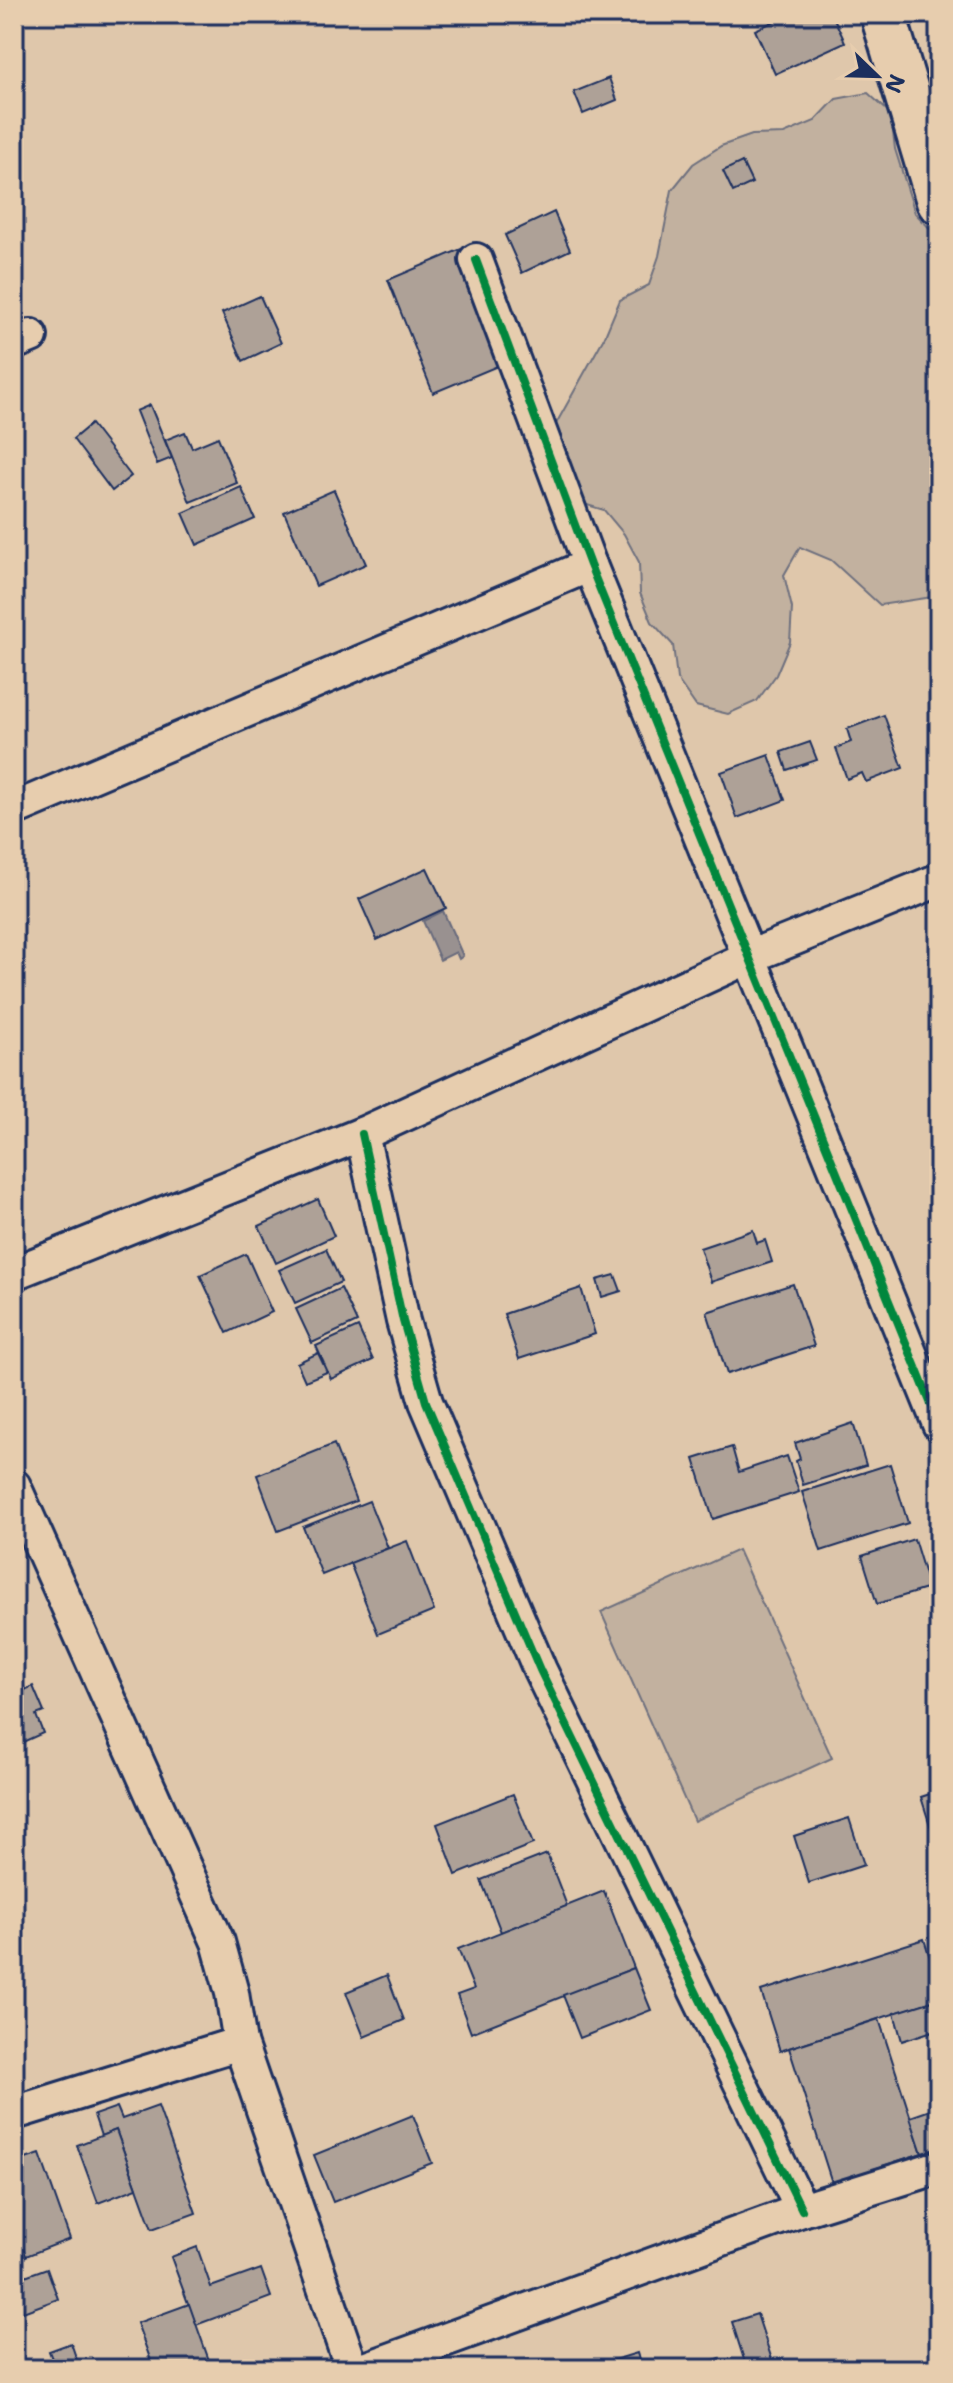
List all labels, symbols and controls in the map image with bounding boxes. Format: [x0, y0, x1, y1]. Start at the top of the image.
north arrow [837, 36, 917, 116]
text: N [878, 70, 912, 97]

